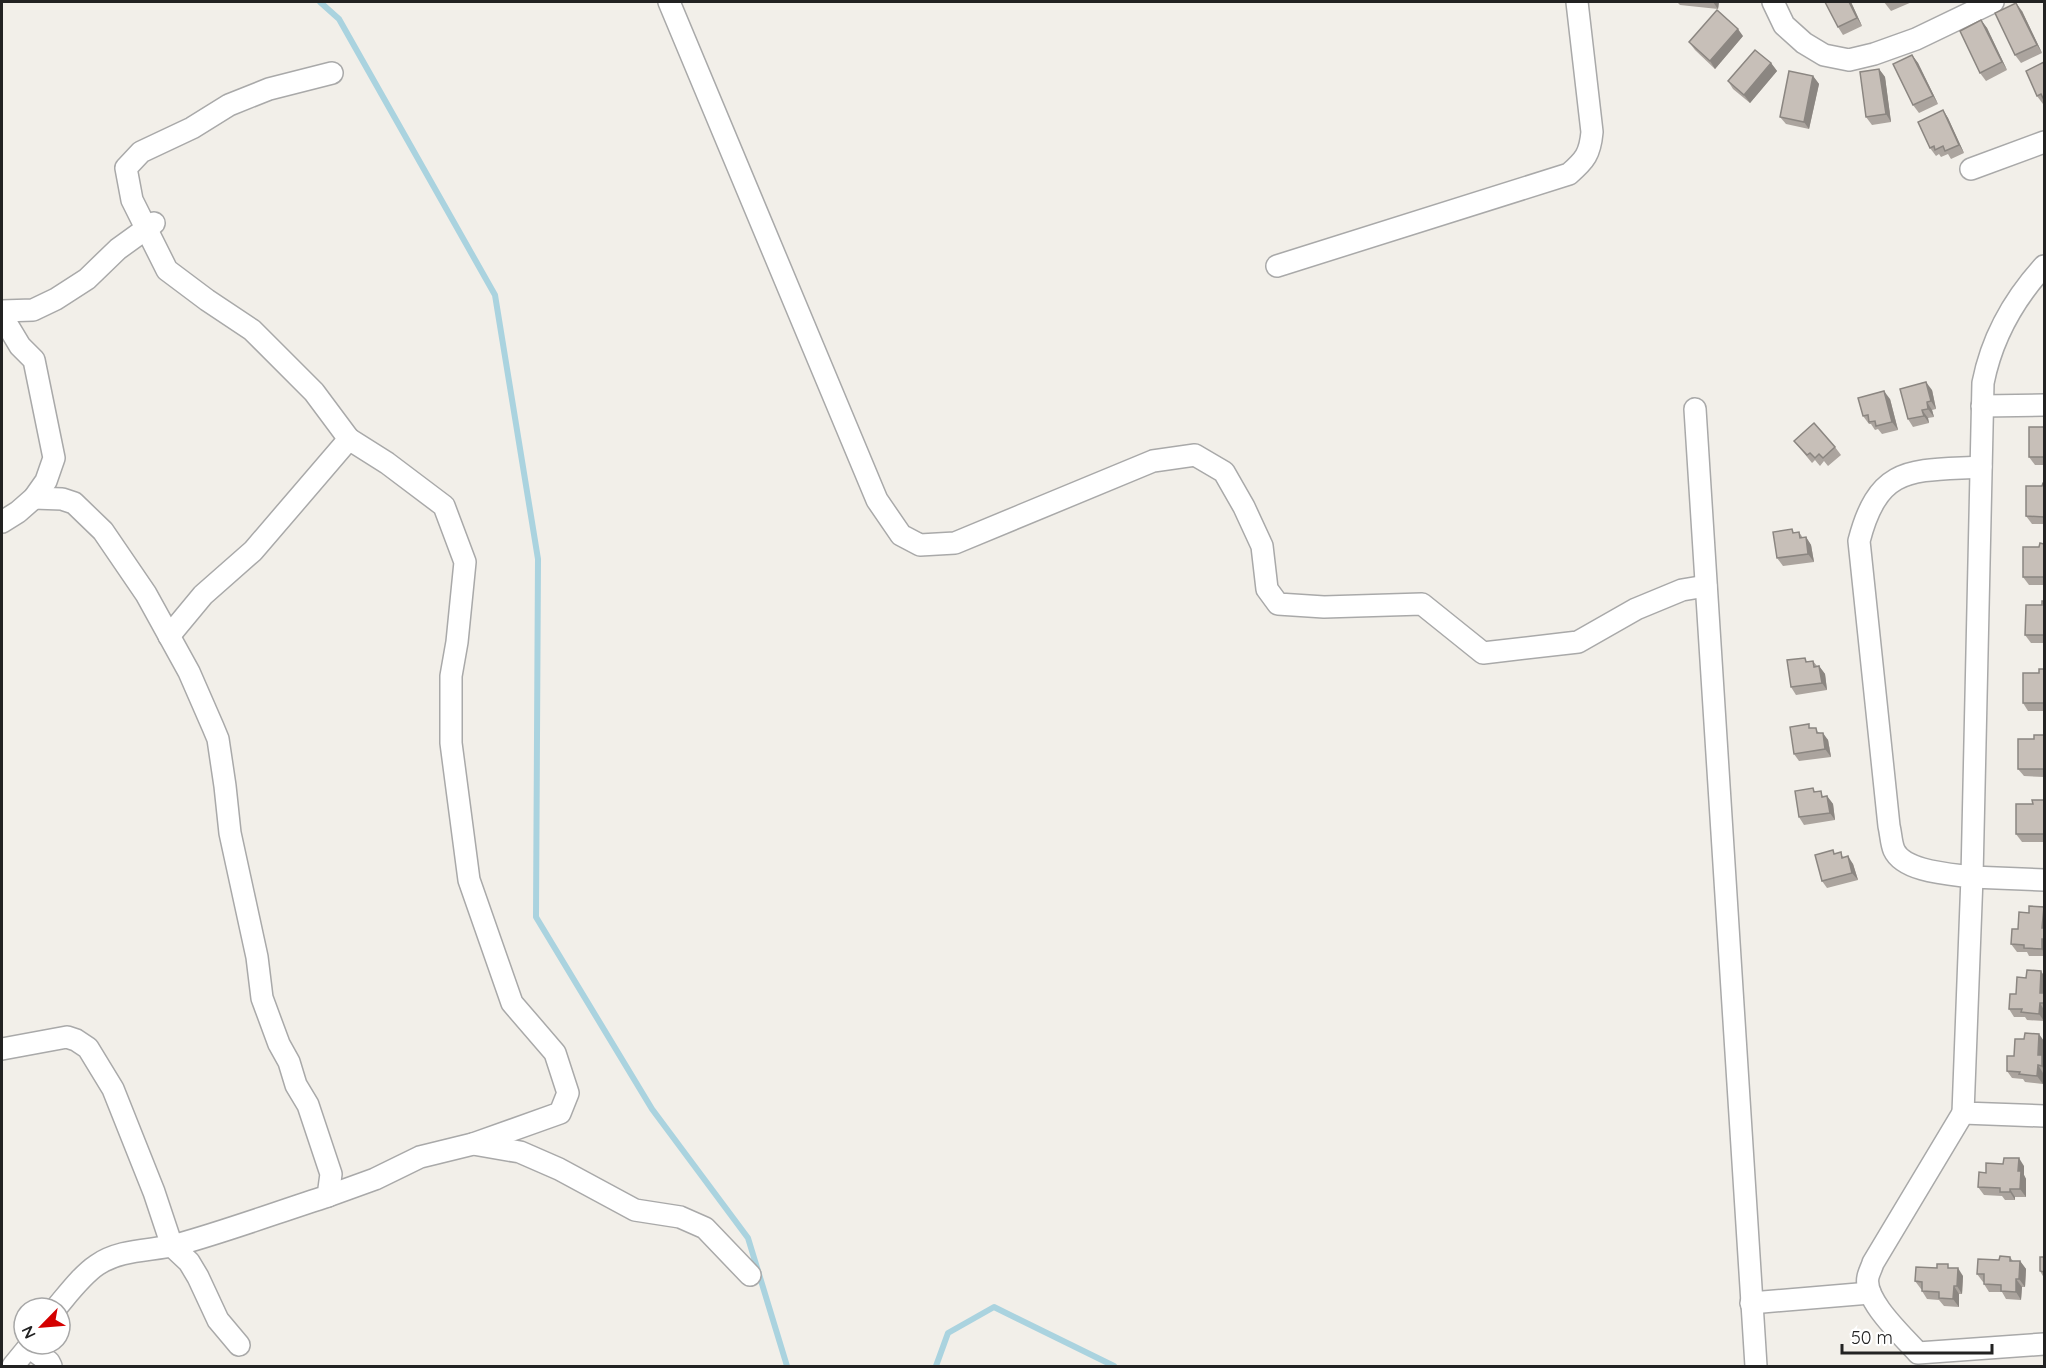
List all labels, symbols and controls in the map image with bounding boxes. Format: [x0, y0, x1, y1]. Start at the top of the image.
north arrow [12, 1296, 72, 1356]
scale bar [1842, 1317, 1992, 1355]
text: N [17, 1323, 40, 1342]
text: 50 m [1851, 1326, 1893, 1349]

